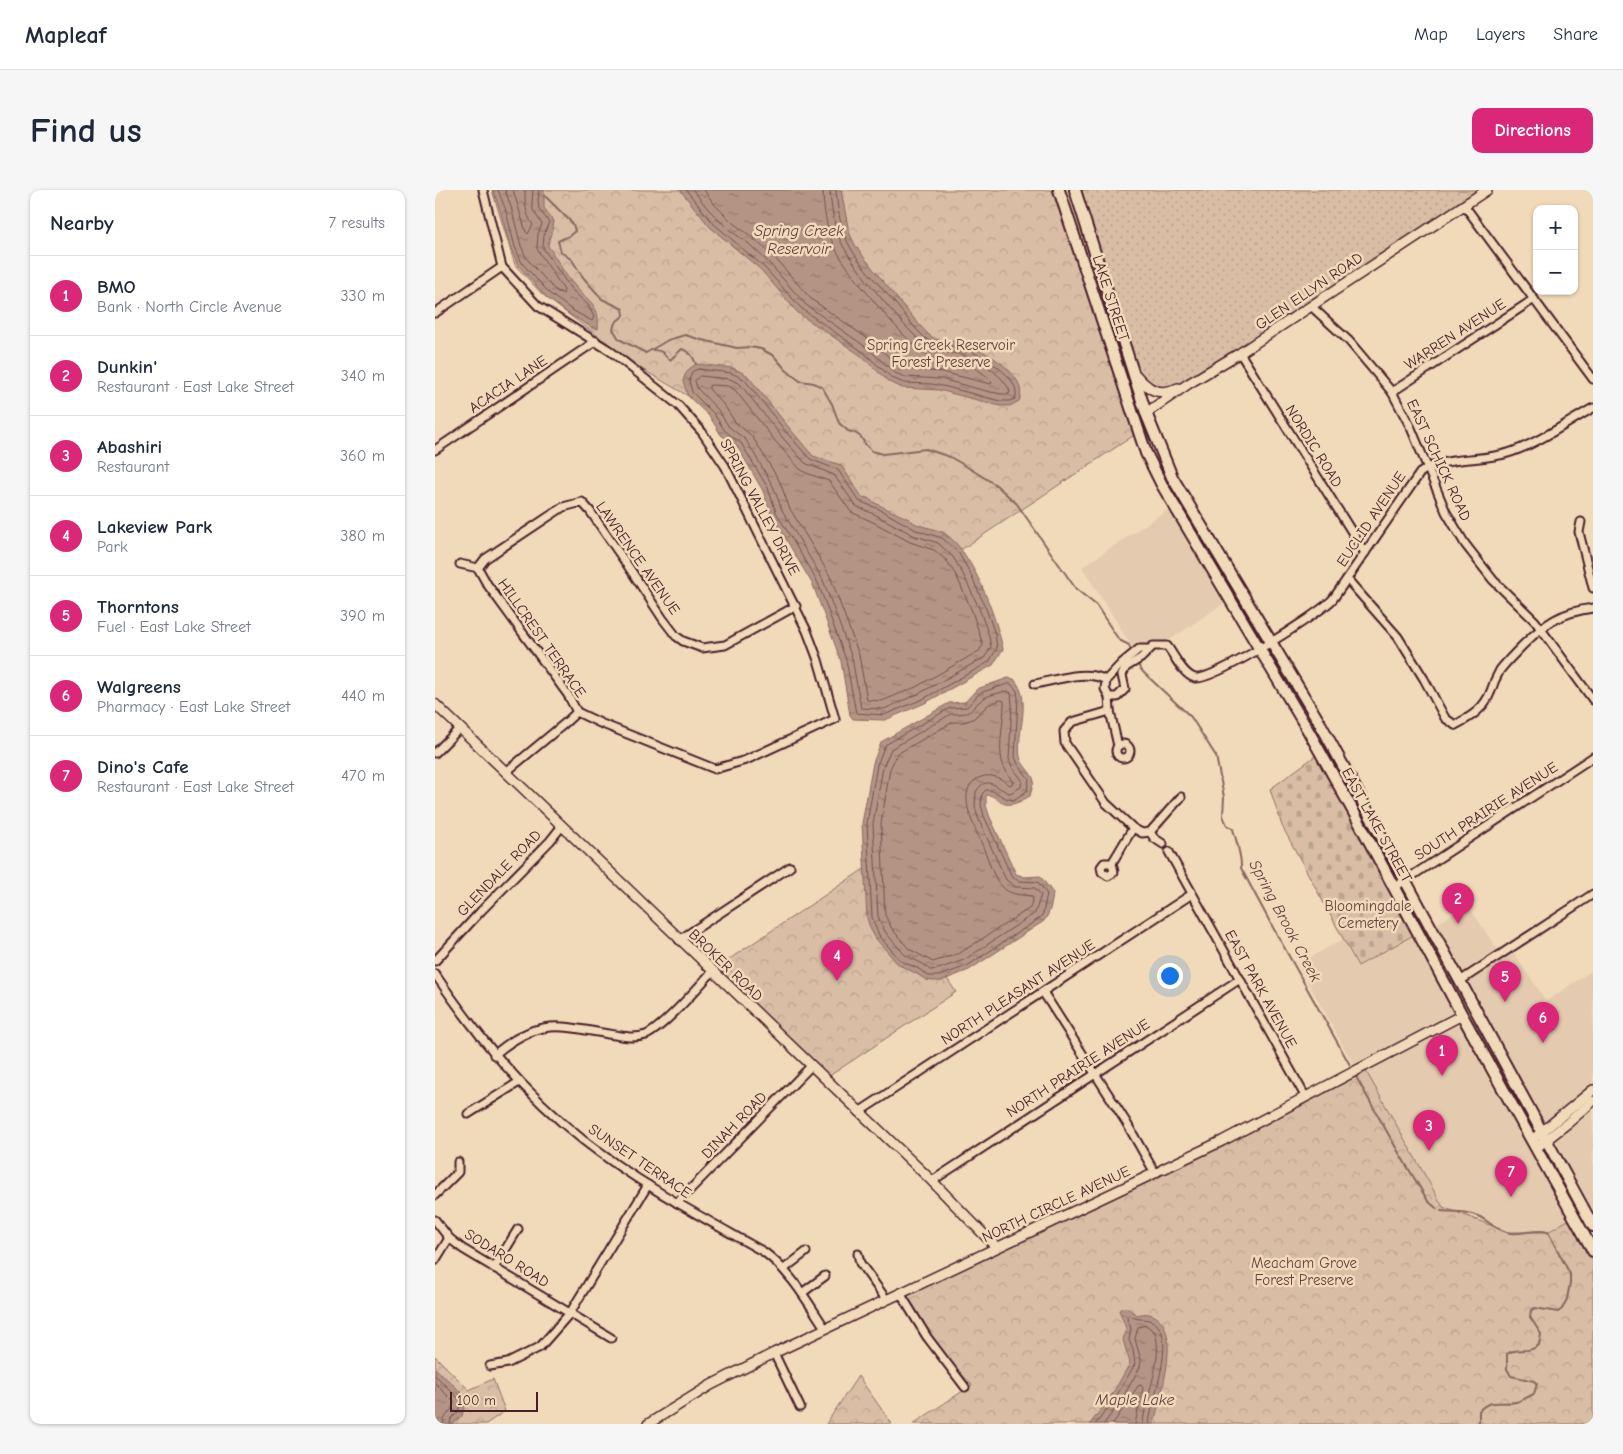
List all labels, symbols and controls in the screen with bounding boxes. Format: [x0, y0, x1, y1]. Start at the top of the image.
text: Mapleaf [25, 21, 106, 49]
text: Map [1414, 24, 1448, 45]
text: Layers [1476, 24, 1525, 45]
text: Share [1553, 24, 1598, 45]
button: Directions [1472, 108, 1593, 153]
text: Find us [30, 110, 142, 151]
map controls [1533, 205, 1578, 295]
button: + [1533, 205, 1578, 250]
text: Nearby [50, 211, 114, 235]
text: 7 results [328, 214, 385, 232]
water label: Spring Creek Reservoir [754, 222, 844, 258]
street label: GLEN ELLYN ROAD [1252, 248, 1366, 334]
button: − [1533, 250, 1578, 295]
street label: LAKE STREET [1089, 253, 1133, 344]
text: BMO [97, 276, 136, 298]
text: 1 [63, 287, 69, 305]
text: 330 m [340, 287, 385, 305]
street label: WARREN AVENUE [1401, 295, 1509, 373]
text: Bank · North Circle Avenue [97, 298, 282, 316]
park label: Spring Creek Reservoir Forest Preserve [867, 336, 1015, 371]
street label: ACACIA LANE [465, 351, 551, 417]
text: Dunkin' [97, 356, 157, 378]
text: 2 [62, 367, 70, 385]
text: 340 m [341, 367, 385, 385]
text: Restaurant · East Lake Street [97, 378, 294, 396]
street label: EAST SCHICK ROAD [1403, 396, 1475, 524]
street label: NORDIC ROAD [1282, 401, 1346, 491]
text: Abashiri [97, 436, 162, 458]
street label: SPRING VALLEY DRIVE [716, 436, 804, 578]
text: 3 [62, 447, 70, 465]
text: 360 m [340, 447, 385, 465]
text: Restaurant [97, 458, 169, 476]
street label: EUCLID AVENUE [1333, 468, 1409, 570]
street label: LAWRENCE AVENUE [592, 498, 684, 618]
text: Lakeview Park [97, 516, 212, 538]
text: 4 [62, 527, 70, 545]
text: 380 m [340, 527, 385, 545]
text: Park [97, 538, 128, 556]
street label: HILLCREST TERRACE [494, 575, 590, 701]
text: Thorntons [97, 596, 179, 618]
text: 5 [62, 607, 70, 625]
text: 390 m [340, 607, 385, 625]
text: Fuel · East Lake Street [97, 618, 251, 636]
text: Walgreens [97, 676, 181, 698]
text: 6 [62, 687, 70, 705]
text: 440 m [341, 687, 385, 705]
text: Pharmacy · East Lake Street [97, 698, 290, 716]
text: Dino's Cafe [97, 756, 188, 778]
street label: SOUTH PRAIRIE AVENUE [1411, 758, 1561, 864]
street label: EAST LAKE STREET [1338, 764, 1416, 886]
text: 7 [62, 767, 70, 785]
text: 470 m [341, 767, 385, 785]
text: Restaurant · East Lake Street [97, 778, 294, 796]
street label: GLENDALE ROAD [453, 826, 545, 920]
water label: Spring Brook Creek [1245, 857, 1325, 985]
pin: 2 [1442, 883, 1474, 924]
park label: Bloomingdale Cemetery [1324, 897, 1412, 932]
street label: BROKER ROAD [685, 925, 767, 1005]
street label: EAST PARK AVENUE [1221, 927, 1301, 1051]
street label: NORTH PLEASANT AVENUE [938, 935, 1098, 1049]
pin: 4 [821, 940, 853, 981]
pin: 5 [1489, 961, 1521, 1002]
your location [1157, 963, 1183, 989]
pin: 6 [1527, 1002, 1559, 1043]
street label: NORTH PRAIRIE AVENUE [1003, 1015, 1153, 1121]
pin: 1 [1426, 1035, 1458, 1076]
street label: DINAH ROAD [698, 1088, 770, 1162]
pin: 3 [1413, 1110, 1445, 1151]
street label: SUNSET TERRACE [585, 1120, 695, 1202]
pin: 7 [1495, 1156, 1527, 1197]
street label: NORTH CIRCLE AVENUE [979, 1162, 1133, 1246]
street label: SODARO ROAD [461, 1225, 553, 1291]
park label: Meacham Grove Forest Preserve [1251, 1254, 1357, 1289]
scale bar [450, 1389, 537, 1412]
water label: Maple Lake [1094, 1391, 1175, 1409]
text: 100 m [457, 1392, 496, 1409]

